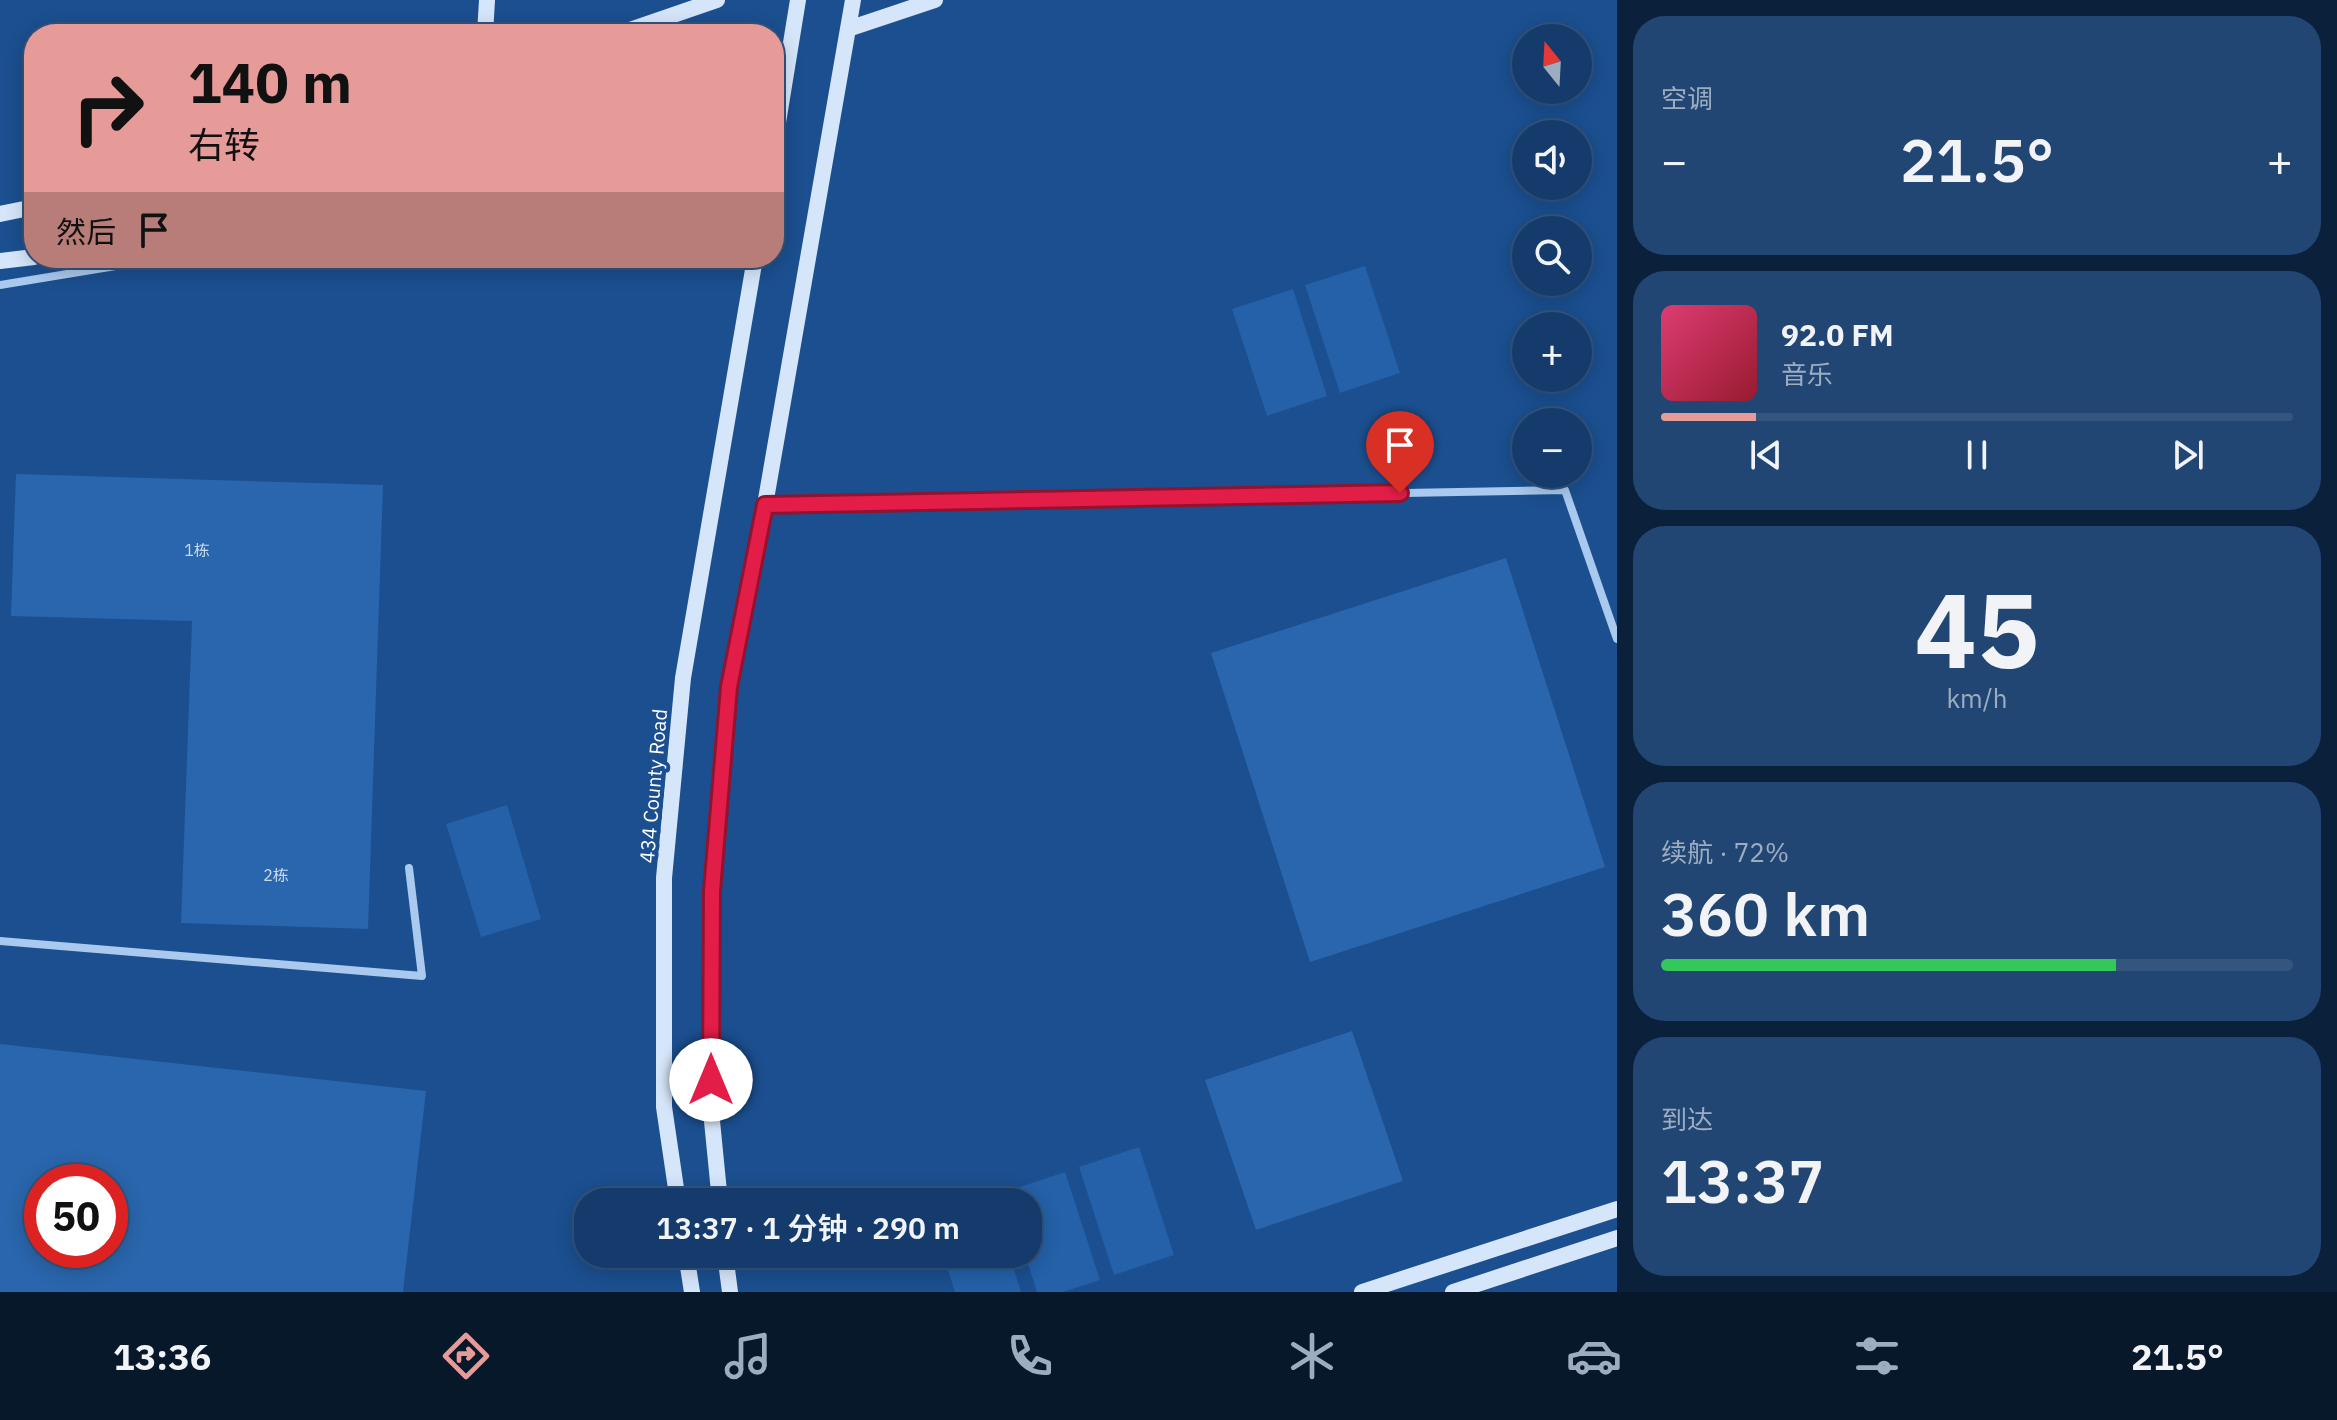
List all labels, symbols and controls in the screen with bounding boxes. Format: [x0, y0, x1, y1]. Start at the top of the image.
north arrow [1512, 24, 1592, 104]
map controls [1512, 24, 1592, 488]
text: 140 m [188, 46, 352, 118]
icon: right [56, 56, 160, 160]
text: 空调 [1661, 81, 1713, 115]
button: sound [1512, 120, 1592, 200]
text: 21.5° [1900, 120, 2054, 199]
text: 右转 [188, 121, 260, 168]
text: − [1661, 132, 1687, 189]
text: + [2267, 132, 2293, 189]
icon: arrive [132, 208, 176, 252]
text: 然后 [56, 212, 116, 251]
button: search [1512, 216, 1592, 296]
button: + [1512, 312, 1592, 392]
text: 92.0 FM [1781, 315, 1894, 354]
text: 音乐 [1781, 357, 1833, 391]
button: − [1512, 408, 1592, 488]
pin [1366, 411, 1434, 493]
icon: arrive [1378, 423, 1422, 467]
icon: previous [1744, 433, 1788, 477]
icon: pause [1955, 433, 1999, 477]
icon: next [2166, 433, 2210, 477]
house number: 1栋 [184, 540, 210, 560]
text: 45 [1915, 561, 2039, 697]
text: km/h [1946, 681, 2008, 715]
street label: 434 County Road [633, 708, 673, 864]
text: 续航 · 72% [1661, 835, 1789, 869]
house number: 2栋 [263, 865, 289, 885]
text: 360 km [1661, 874, 1870, 953]
position arrow [669, 1038, 753, 1122]
text: 到达 [1661, 1102, 1713, 1136]
text: 13:37 [1661, 1141, 1824, 1220]
speed limit sign: 50 [24, 1164, 128, 1268]
text: 13:37 · 1 分钟 · 290 m [656, 1208, 960, 1247]
icon: directions [438, 1328, 494, 1384]
icon: music [720, 1328, 776, 1384]
icon: phone [1002, 1328, 1058, 1384]
icon: climate [1284, 1328, 1340, 1384]
icon: car [1566, 1328, 1622, 1384]
icon: filters [1849, 1328, 1905, 1384]
text: 13:36 [113, 1333, 211, 1380]
text: 21.5° [2131, 1333, 2224, 1380]

